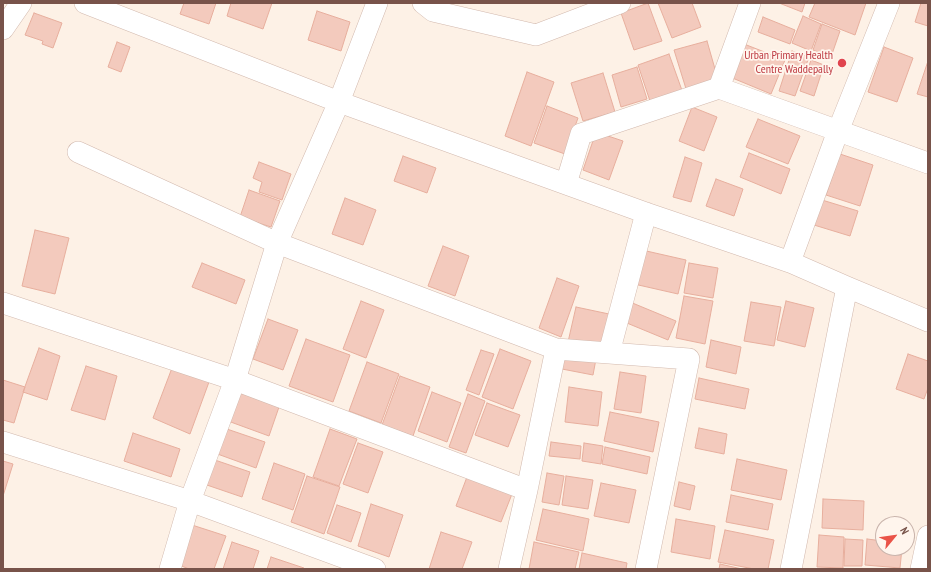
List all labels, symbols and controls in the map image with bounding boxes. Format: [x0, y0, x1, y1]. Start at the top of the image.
place label: Urban Primary Health Centre Waddepally [744, 49, 833, 77]
marker: Urban Primary Health Centre Waddepally [836, 57, 848, 69]
north arrow [875, 516, 915, 556]
text: N [897, 525, 912, 537]

